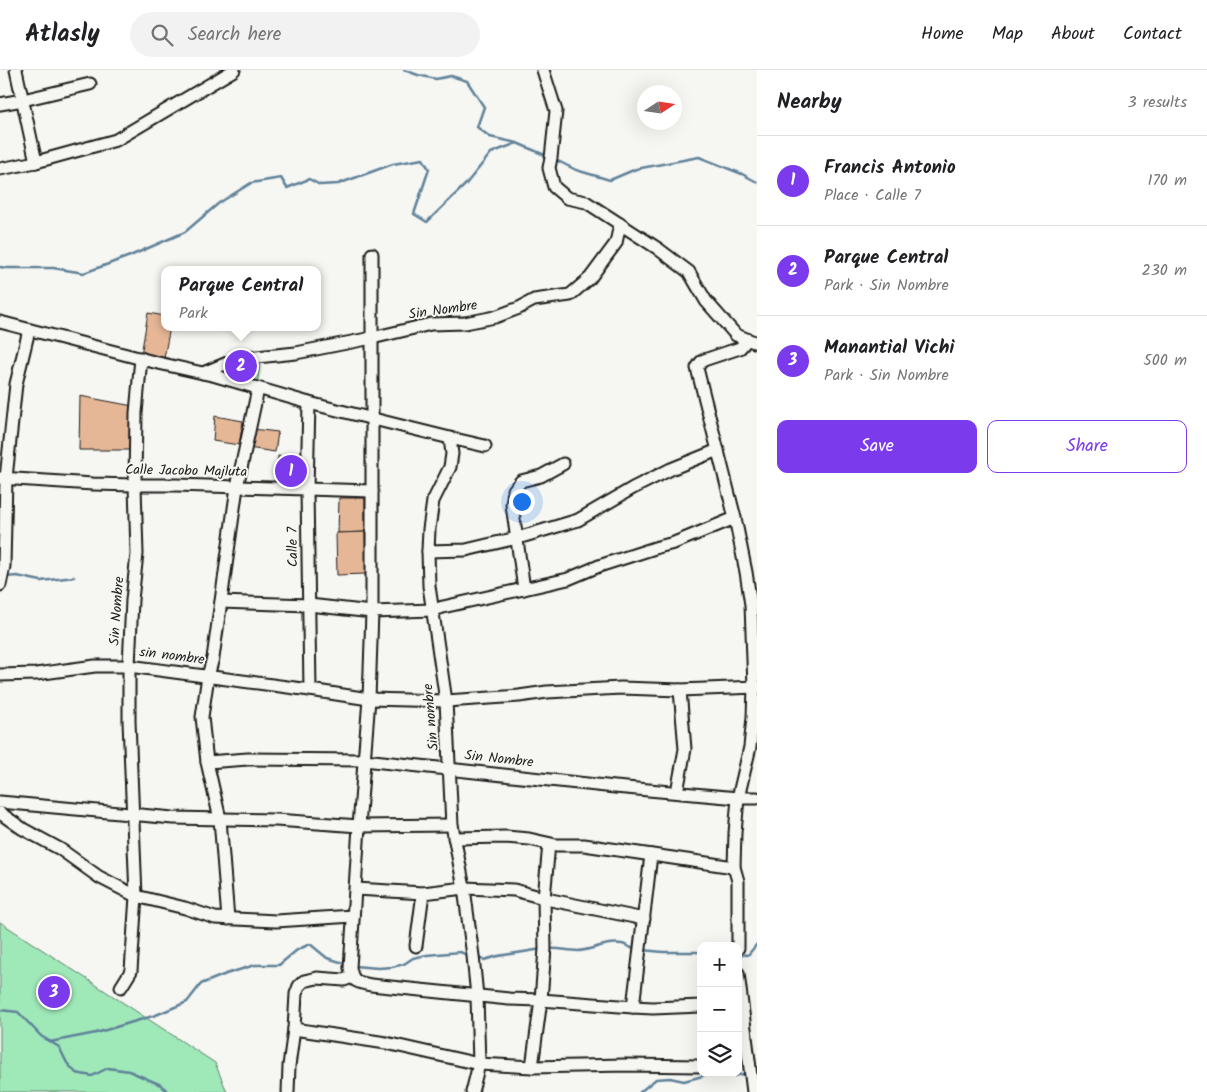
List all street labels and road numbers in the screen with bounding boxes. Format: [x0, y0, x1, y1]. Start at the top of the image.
street label: Sin Nombre [407, 294, 479, 326]
street label: Calle Jacobo Majluta [125, 459, 247, 483]
street label: Calle 7 [282, 526, 304, 567]
street label: Sin Nombre [104, 575, 130, 646]
street label: sin nombre [138, 641, 207, 671]
street label: Sin nombre [417, 682, 445, 751]
street label: Sin Nombre [463, 744, 535, 774]

